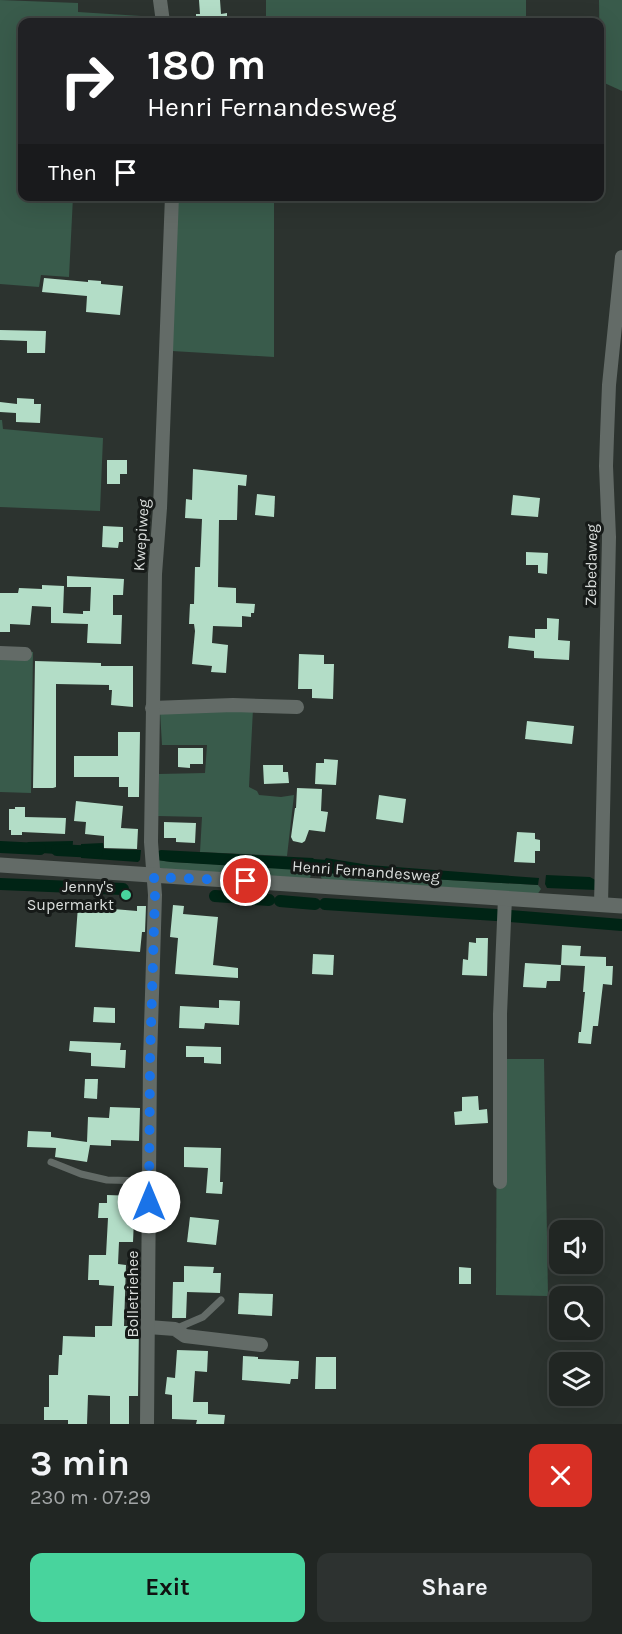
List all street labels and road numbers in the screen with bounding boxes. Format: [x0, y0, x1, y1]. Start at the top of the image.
street label: Kwepiweg [129, 498, 153, 572]
street label: Zebedaweg [581, 524, 601, 606]
street label: Henri Fernandesweg [292, 856, 440, 886]
street label: Bolletriehee [123, 1251, 142, 1337]

